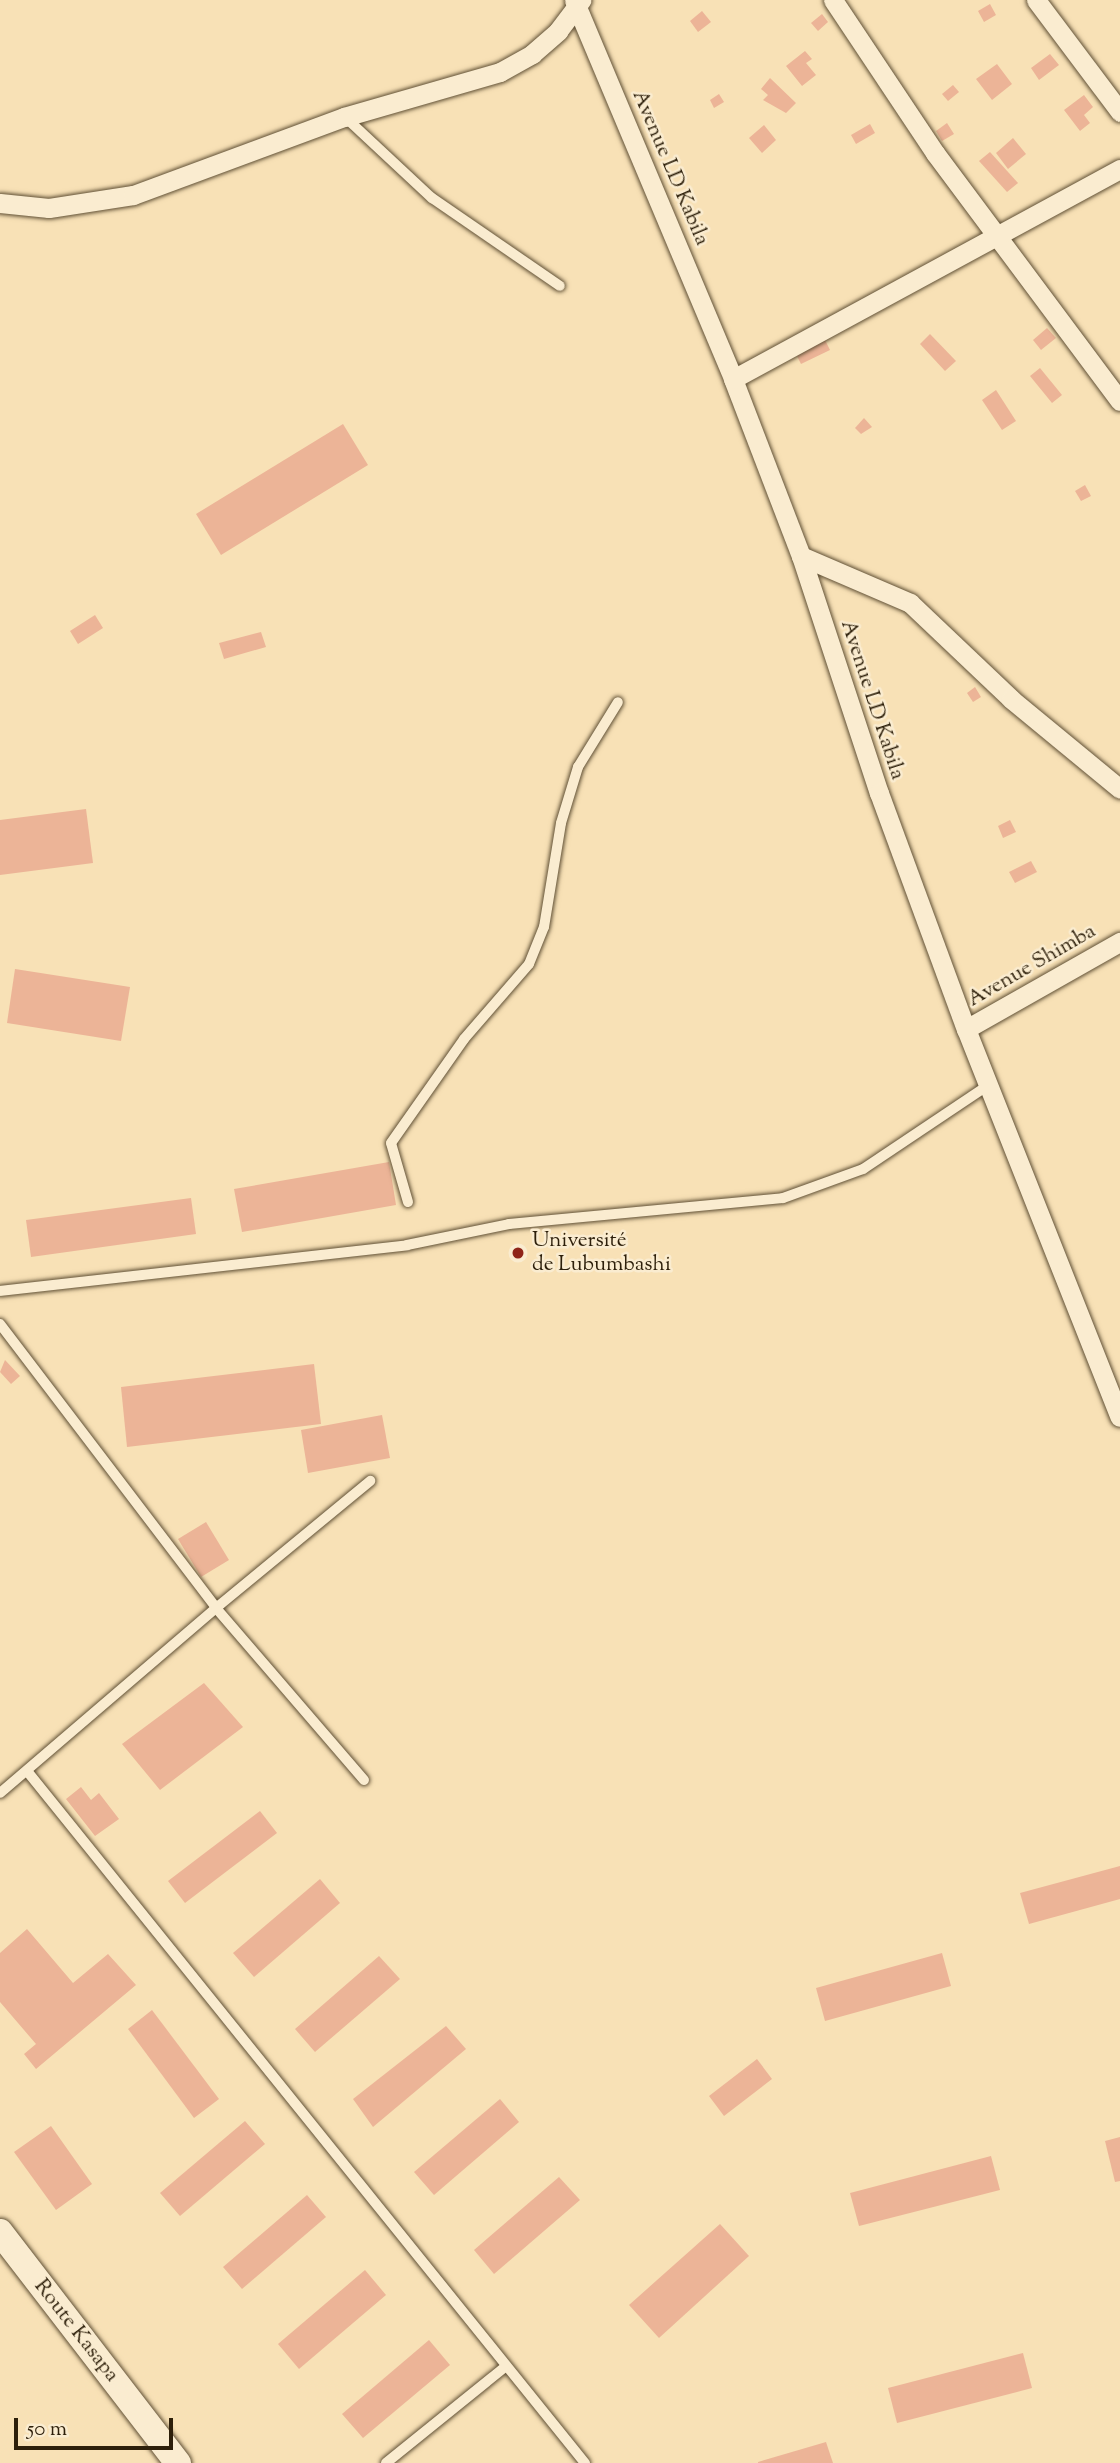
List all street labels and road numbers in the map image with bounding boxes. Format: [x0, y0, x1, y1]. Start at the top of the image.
street label: Avenue LD Kabila [626, 87, 714, 249]
street label: Avenue LD Kabila [834, 617, 910, 783]
street label: Avenue Shimba [963, 919, 1101, 1013]
street label: Route Kasapa [28, 2275, 124, 2387]

